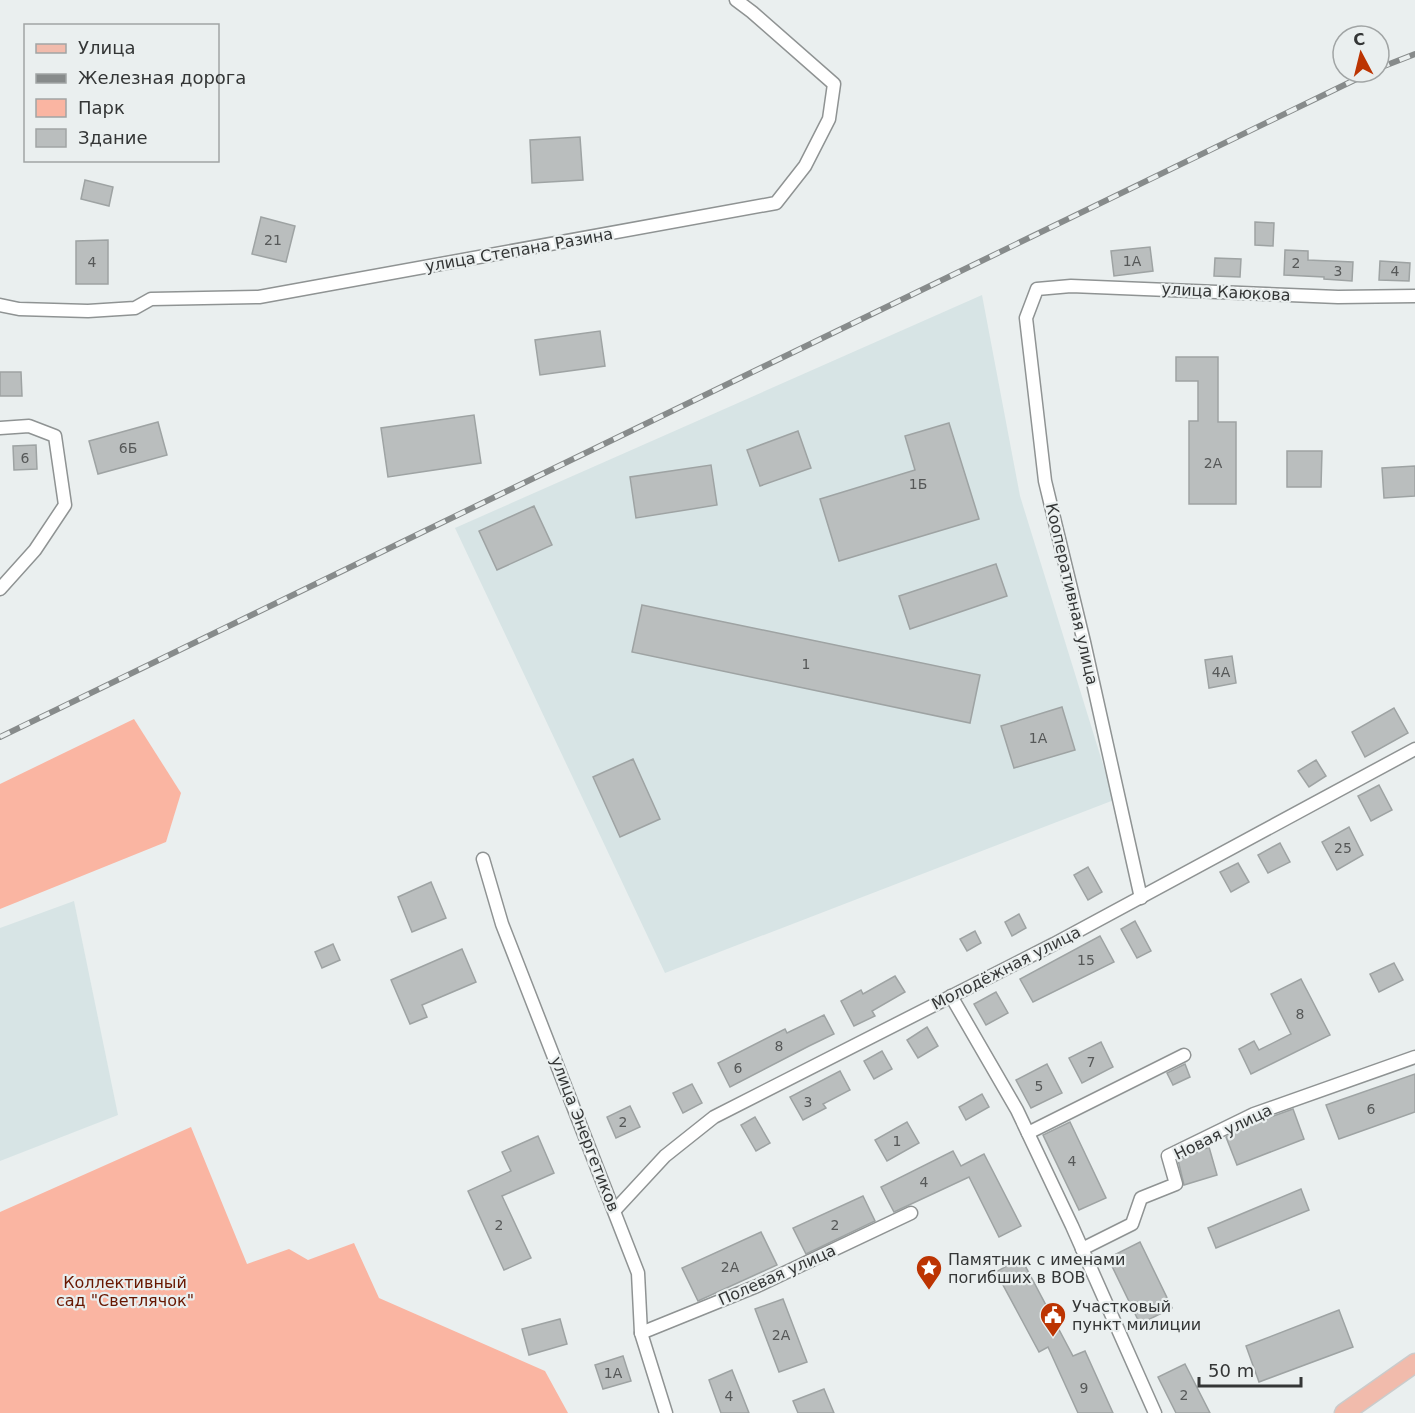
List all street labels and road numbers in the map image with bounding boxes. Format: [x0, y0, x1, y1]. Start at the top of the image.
street label: улица Степана Разина [424, 224, 614, 276]
street label: улица Каюкова [1161, 279, 1291, 305]
street label: Кооперативная улица [1042, 501, 1102, 687]
street label: Молодёжная улица [928, 922, 1084, 1014]
street label: улица Энергетиков [547, 1054, 623, 1214]
street label: Новая улица [1171, 1100, 1275, 1164]
street label: Полевая улица [715, 1241, 839, 1309]

